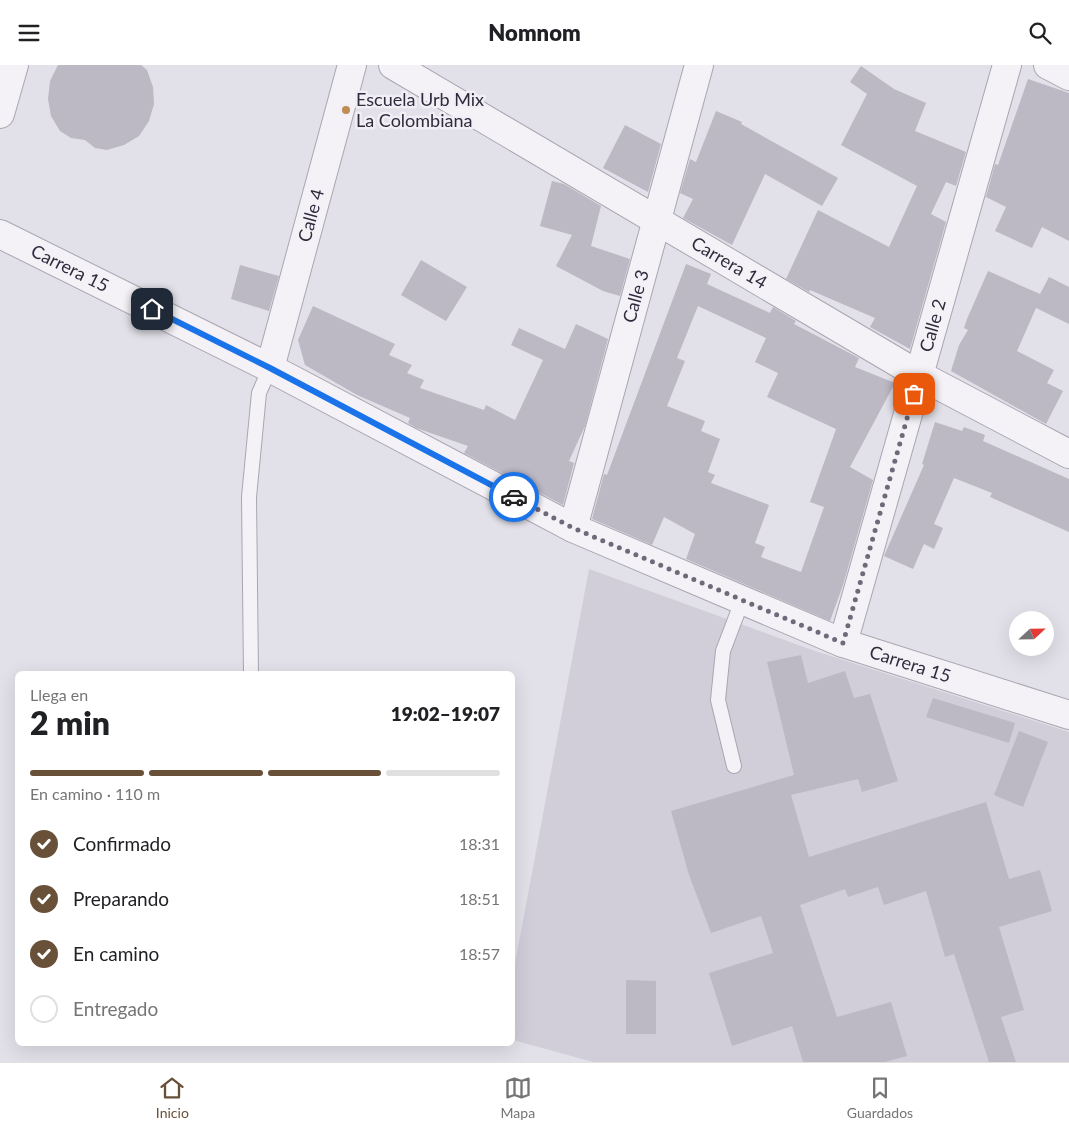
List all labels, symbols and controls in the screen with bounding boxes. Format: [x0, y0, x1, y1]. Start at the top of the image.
icon: menu [15, 19, 43, 47]
text: Nomnom [488, 19, 581, 46]
icon: search [1026, 19, 1054, 47]
place label: Escuela Urb Mix La Colombiana [356, 88, 484, 131]
marker: Escuela Urb Mix La Colombiana [340, 104, 352, 116]
street label: Calle 4 [293, 186, 328, 244]
street label: Carrera 14 [688, 231, 771, 293]
street label: Carrera 15 [28, 239, 113, 296]
street label: Calle 3 [617, 267, 653, 325]
pin [131, 288, 173, 330]
icon: home [138, 295, 166, 323]
street label: Calle 2 [914, 296, 950, 354]
pin [893, 373, 935, 415]
icon: bag [900, 380, 928, 408]
courier [489, 472, 539, 522]
icon: car [500, 483, 528, 511]
north arrow [1009, 611, 1054, 656]
map controls [1009, 611, 1054, 656]
street label: Carrera 15 [867, 640, 954, 687]
text: Llega en [30, 685, 88, 704]
text: 19:02–19:07 [391, 702, 500, 725]
text: 2 min [30, 703, 110, 742]
text: En camino · 110 m [30, 784, 160, 803]
icon: check [30, 830, 58, 858]
text: Confirmado [73, 832, 171, 855]
text: 18:31 [459, 834, 500, 853]
icon: check [30, 885, 58, 913]
text: Preparando [73, 887, 169, 910]
text: 18:51 [459, 889, 500, 908]
icon: check [30, 940, 58, 968]
text: En camino [73, 942, 159, 965]
text: 18:57 [459, 944, 500, 963]
text: Entregado [73, 997, 158, 1020]
tab: Inicio [156, 1074, 189, 1121]
tab: Mapa [501, 1074, 535, 1121]
tab: Guardados [847, 1074, 913, 1121]

